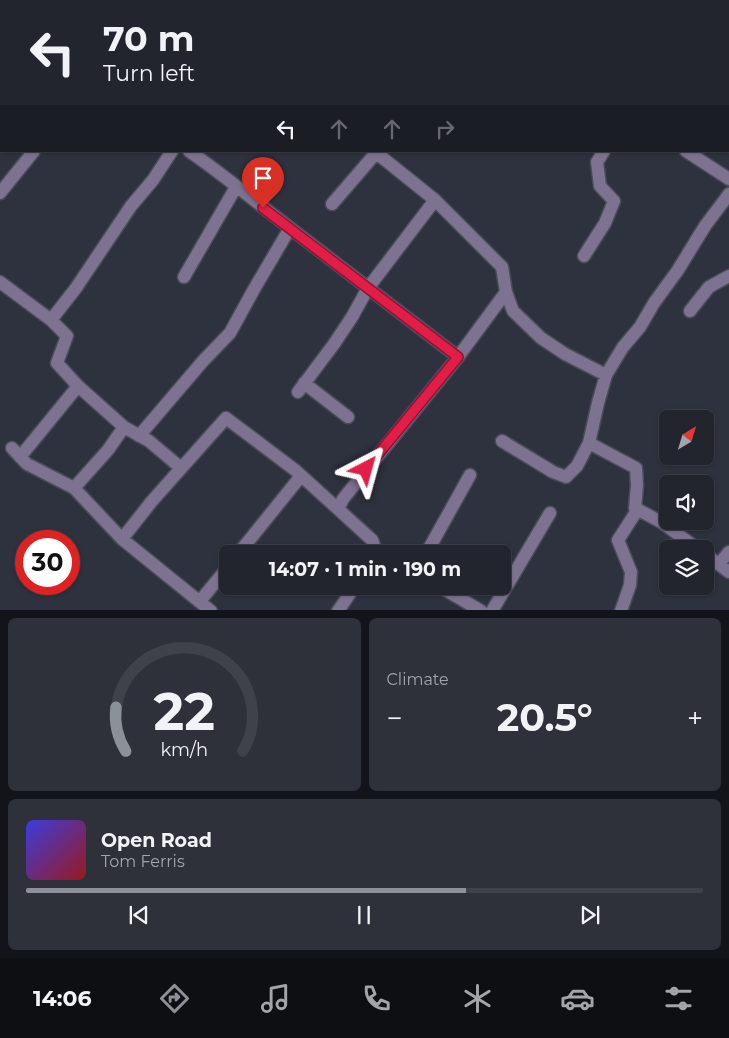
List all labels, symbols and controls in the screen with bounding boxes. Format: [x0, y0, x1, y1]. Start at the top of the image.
text: 70 m [103, 17, 194, 60]
icon: left [20, 20, 85, 85]
text: Turn left [103, 60, 195, 87]
icon: left [272, 115, 300, 143]
icon: ahead [325, 115, 353, 143]
icon: ahead [378, 115, 406, 143]
icon: right [431, 115, 459, 143]
pin [242, 157, 284, 208]
icon: arrive [249, 164, 277, 192]
north arrow [659, 410, 714, 465]
map controls [659, 410, 714, 595]
position arrow [339, 442, 391, 494]
button: sound [659, 475, 714, 530]
speed limit sign: 30 [15, 530, 80, 595]
button: layers [659, 540, 714, 595]
text: 14:07 · 1 min · 190 m [269, 558, 461, 581]
text: Climate [387, 670, 449, 689]
text: 22 [154, 680, 215, 743]
text: 20.5° [497, 694, 593, 741]
text: − [387, 701, 403, 735]
text: + [687, 701, 703, 735]
text: km/h [160, 739, 208, 760]
text: Open Road [101, 829, 212, 852]
text: Tom Ferris [101, 852, 185, 871]
icon: previous [125, 901, 153, 929]
icon: pause [350, 901, 378, 929]
icon: next [576, 901, 604, 929]
icon: directions [157, 981, 192, 1016]
icon: music [258, 981, 293, 1016]
icon: phone [359, 981, 394, 1016]
icon: climate [460, 981, 495, 1016]
icon: car [560, 981, 595, 1016]
icon: filters [661, 981, 696, 1016]
text: 14:06 [33, 985, 92, 1012]

